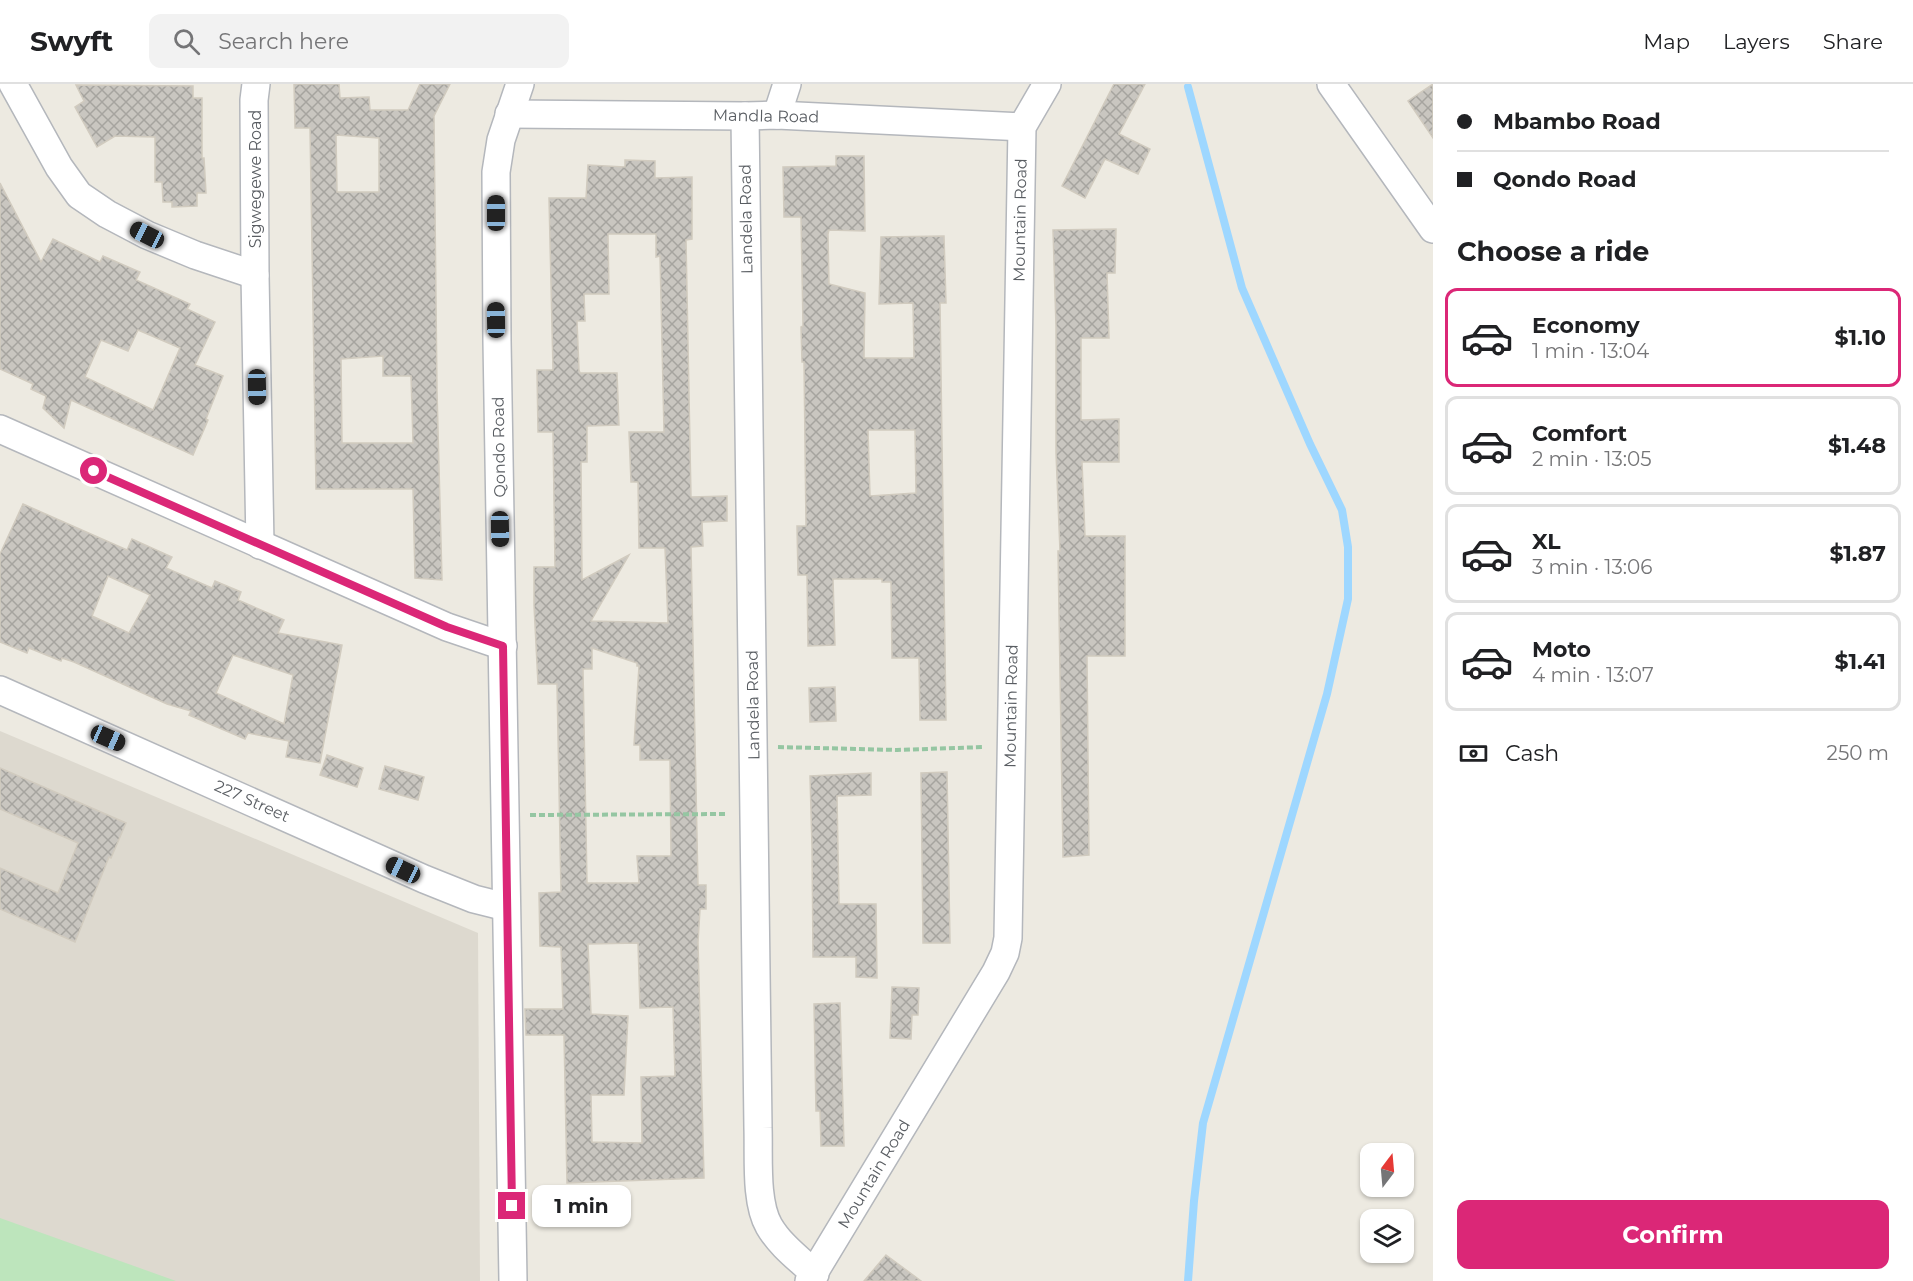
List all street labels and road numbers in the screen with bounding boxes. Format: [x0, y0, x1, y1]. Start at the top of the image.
street label: Mandla Road [713, 106, 819, 126]
street label: Sigwegewe Road [246, 110, 265, 248]
street label: Mountain Road [1009, 158, 1031, 282]
street label: Landela Road [736, 164, 756, 274]
street label: Qondo Road [489, 396, 509, 498]
street label: Mountain Road [1000, 644, 1022, 768]
street label: Landela Road [743, 650, 763, 760]
street label: 227 Street [212, 776, 293, 826]
street label: Mountain Road [834, 1116, 914, 1232]

